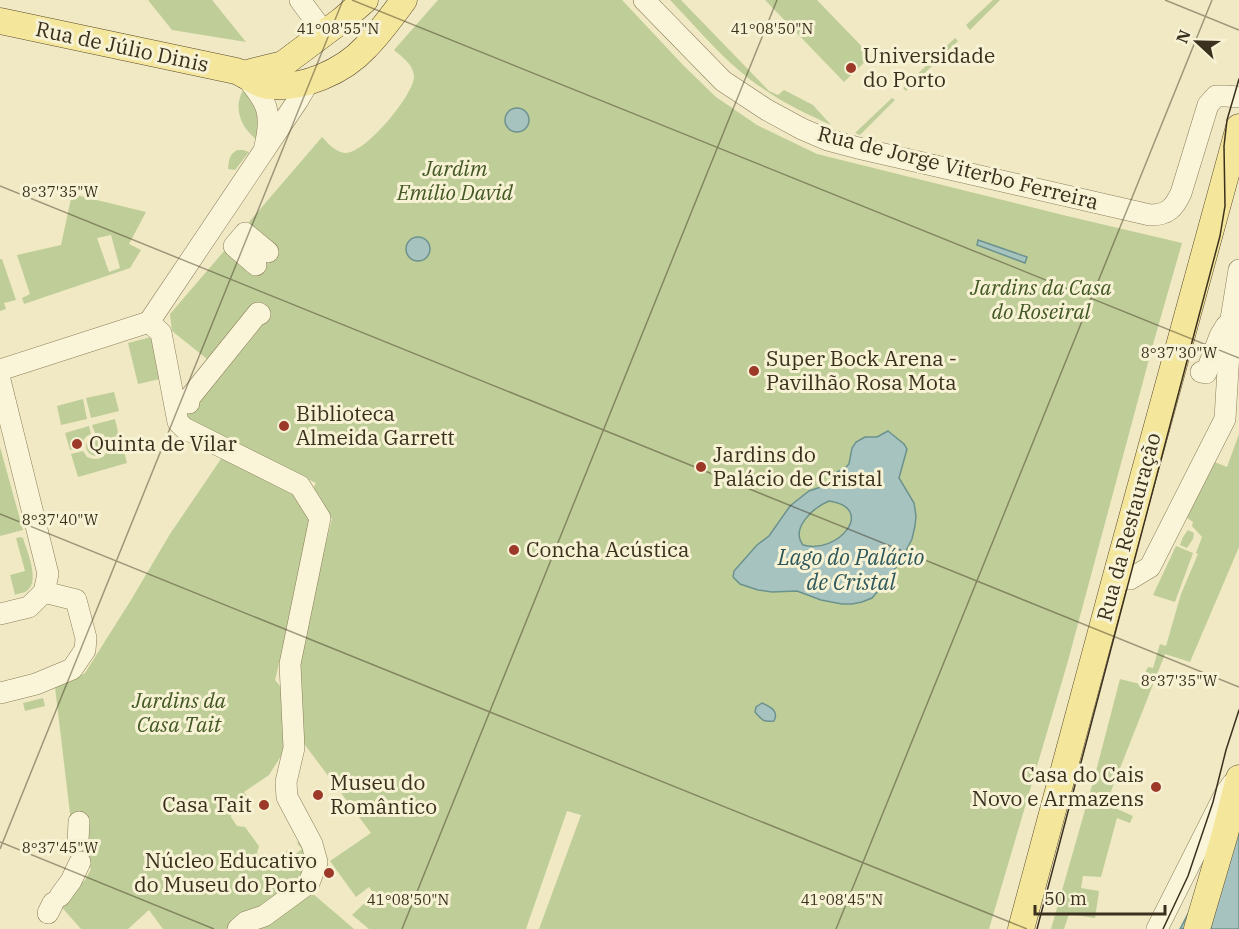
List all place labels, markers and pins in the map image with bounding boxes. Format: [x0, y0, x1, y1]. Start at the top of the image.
place label: Universidade do Porto [863, 41, 995, 93]
marker: Universidade do Porto [844, 61, 858, 75]
place label: Super Bock Arena - Pavilhão Rosa Mota [766, 344, 957, 396]
marker: Super Bock Arena - Pavilhão Rosa Mota [747, 364, 761, 378]
place label: Biblioteca Almeida Garrett [296, 399, 455, 451]
marker: Biblioteca Almeida Garrett [277, 419, 291, 433]
place label: Quinta de Vilar [89, 429, 238, 457]
marker: Quinta de Vilar [70, 437, 84, 451]
place label: Jardins do Palácio de Cristal [713, 440, 883, 492]
marker: Jardins do Palácio de Cristal [694, 460, 708, 474]
place label: Concha Acústica [526, 535, 689, 563]
marker: Concha Acústica [507, 543, 521, 557]
place label: Casa do Cais Novo e Armazens [972, 760, 1144, 812]
place label: Museu do Romântico [330, 768, 437, 820]
marker: Casa do Cais Novo e Armazens [1149, 780, 1163, 794]
marker: Museu do Romântico [311, 788, 325, 802]
place label: Casa Tait [162, 790, 252, 818]
marker: Casa Tait [257, 798, 271, 812]
place label: Núcleo Educativo do Museu do Porto [134, 846, 317, 898]
marker: Núcleo Educativo do Museu do Porto [322, 866, 336, 880]

